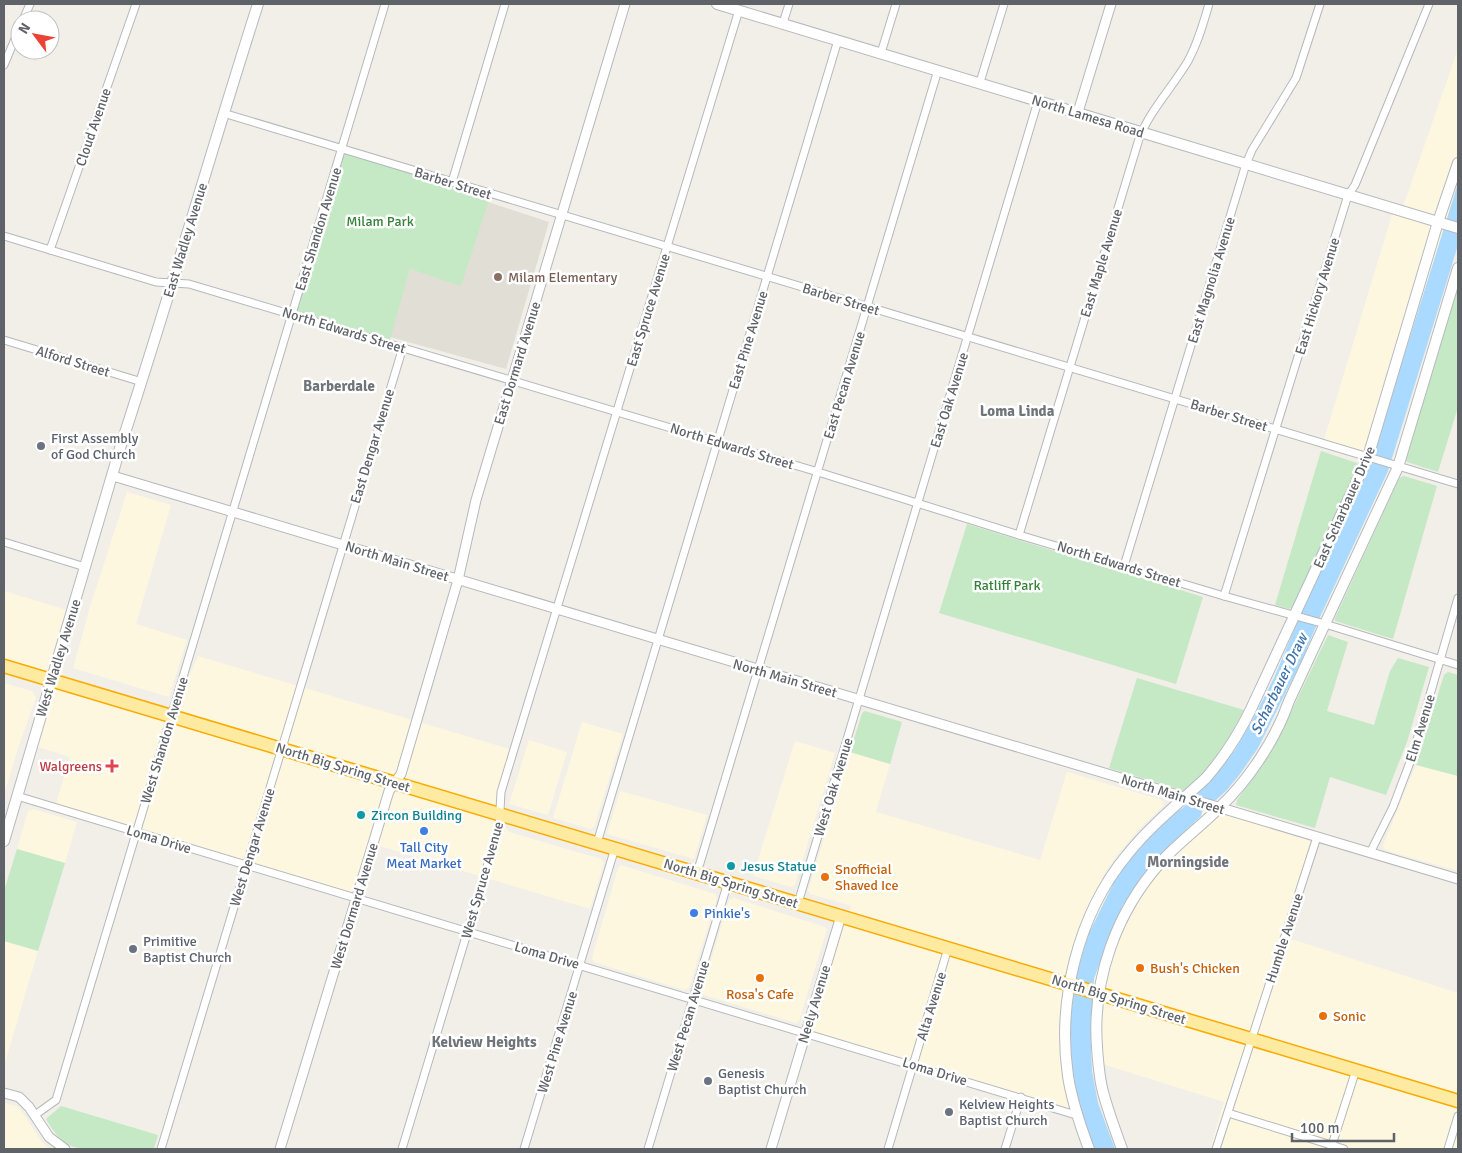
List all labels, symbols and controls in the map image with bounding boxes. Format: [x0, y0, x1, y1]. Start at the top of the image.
north arrow [10, 10, 60, 60]
text: N [15, 20, 34, 37]
street label: Cloud Avenue [72, 86, 115, 169]
street label: North Lamesa Road [1030, 91, 1146, 142]
street label: Barber Street [412, 164, 494, 203]
street label: East Shandon Avenue [292, 165, 345, 293]
street label: East Wadley Avenue [160, 181, 211, 300]
street label: East Maple Avenue [1077, 207, 1126, 320]
park label: Milam Park [346, 213, 414, 230]
street label: East Magnolia Avenue [1184, 215, 1239, 346]
street label: East Hickory Avenue [1292, 235, 1343, 357]
street label: East Spruce Avenue [623, 252, 674, 369]
place label: Milam Elementary [508, 269, 618, 286]
marker: Milam Elementary [492, 271, 504, 283]
street label: Barber Street [800, 280, 882, 319]
street label: East Pine Avenue [725, 289, 772, 392]
street label: East Dormard Avenue [491, 299, 544, 427]
street label: North Edwards Street [280, 304, 408, 357]
street label: East Pecan Avenue [820, 329, 869, 441]
street label: Alford Street [34, 342, 112, 381]
street label: East Oak Avenue [927, 350, 972, 450]
district label: Barberdale [303, 377, 375, 395]
street label: East Dengar Avenue [347, 387, 398, 506]
street label: Barber Street [1188, 396, 1270, 435]
district label: Loma Linda [980, 402, 1055, 420]
street label: North Edwards Street [668, 420, 796, 473]
place label: First Assembly of God Church [51, 430, 139, 463]
marker: First Assembly of God Church [35, 440, 47, 452]
street label: East Scharbauer Drive [1310, 443, 1379, 571]
street label: North Main Street [343, 538, 451, 585]
street label: North Edwards Street [1055, 538, 1183, 591]
park label: Ratliff Park [974, 577, 1040, 594]
street label: West Wadley Avenue [32, 597, 85, 719]
water label: Scharbauer Draw [1247, 629, 1312, 737]
street label: North Main Street [731, 656, 839, 701]
street label: West Shandon Avenue [137, 675, 192, 806]
street label: Elm Avenue [1402, 692, 1439, 764]
street label: West Oak Avenue [810, 736, 857, 839]
street label: North Big Spring Street [274, 739, 412, 796]
place label: Walgreens [39, 758, 102, 775]
marker: Walgreens [106, 760, 118, 772]
street label: North Main Street [1119, 771, 1227, 818]
street label: West Dengar Avenue [226, 786, 279, 908]
place label: Zircon Building [371, 807, 462, 824]
marker: Zircon Building [355, 809, 367, 821]
street label: West Spruce Avenue [458, 820, 507, 941]
street label: Loma Drive [124, 822, 193, 857]
marker: Tall City Meat Market [418, 825, 430, 837]
place label: Tall City Meat Market [386, 839, 462, 872]
street label: West Dormard Avenue [327, 841, 382, 972]
district label: Morningside [1147, 853, 1229, 871]
street label: North Big Spring Street [662, 855, 800, 912]
place label: Jesus Statue [741, 858, 816, 875]
marker: Jesus Statue [725, 860, 737, 872]
place label: Snofficial Shaved Ice [835, 861, 899, 894]
marker: Snofficial Shaved Ice [819, 871, 831, 883]
street label: Humble Avenue [1262, 891, 1307, 985]
place label: Pinkie's [704, 905, 750, 922]
marker: Pinkie's [688, 907, 700, 919]
place label: Primitive Baptist Church [143, 933, 232, 966]
street label: Loma Drive [512, 938, 581, 973]
marker: Primitive Baptist Church [127, 943, 139, 955]
street label: West Pecan Avenue [664, 959, 713, 1074]
place label: Bush's Chicken [1150, 960, 1240, 977]
marker: Bush's Chicken [1134, 962, 1146, 974]
street label: Neely Avenue [795, 963, 834, 1045]
street label: Alta Avenue [913, 970, 950, 1043]
street label: North Big Spring Street [1050, 971, 1188, 1028]
marker: Rosa's Cafe [754, 972, 766, 984]
place label: Rosa's Cafe [726, 986, 794, 1003]
street label: West Pine Avenue [534, 989, 581, 1095]
place label: Sonic [1333, 1008, 1366, 1025]
marker: Sonic [1317, 1010, 1329, 1022]
district label: Kelview Heights [431, 1033, 537, 1051]
street label: Loma Drive [900, 1054, 969, 1089]
place label: Genesis Baptist Church [718, 1065, 807, 1098]
marker: Genesis Baptist Church [702, 1075, 714, 1087]
place label: Kelview Heights Baptist Church [959, 1096, 1054, 1129]
marker: Kelview Heights Baptist Church [943, 1106, 955, 1118]
scale bar [1292, 1110, 1394, 1142]
text: 100 m [1300, 1119, 1340, 1137]

